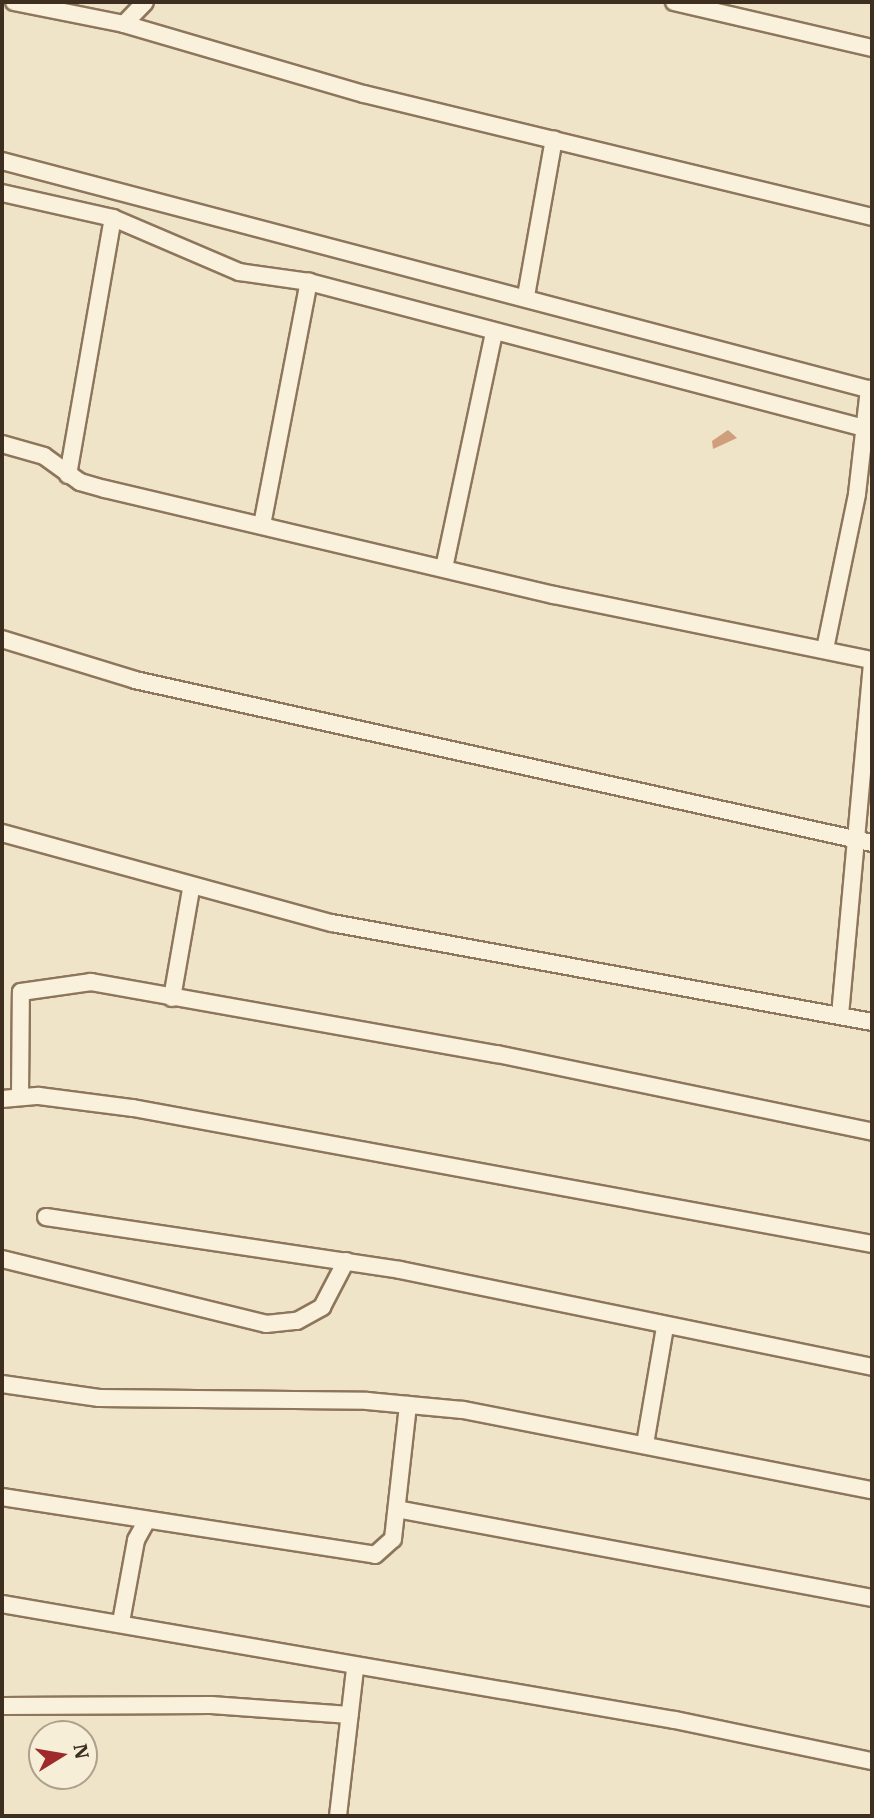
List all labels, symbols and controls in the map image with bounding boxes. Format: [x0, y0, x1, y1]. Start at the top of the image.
north arrow [28, 1720, 98, 1790]
text: N [68, 1742, 95, 1761]

